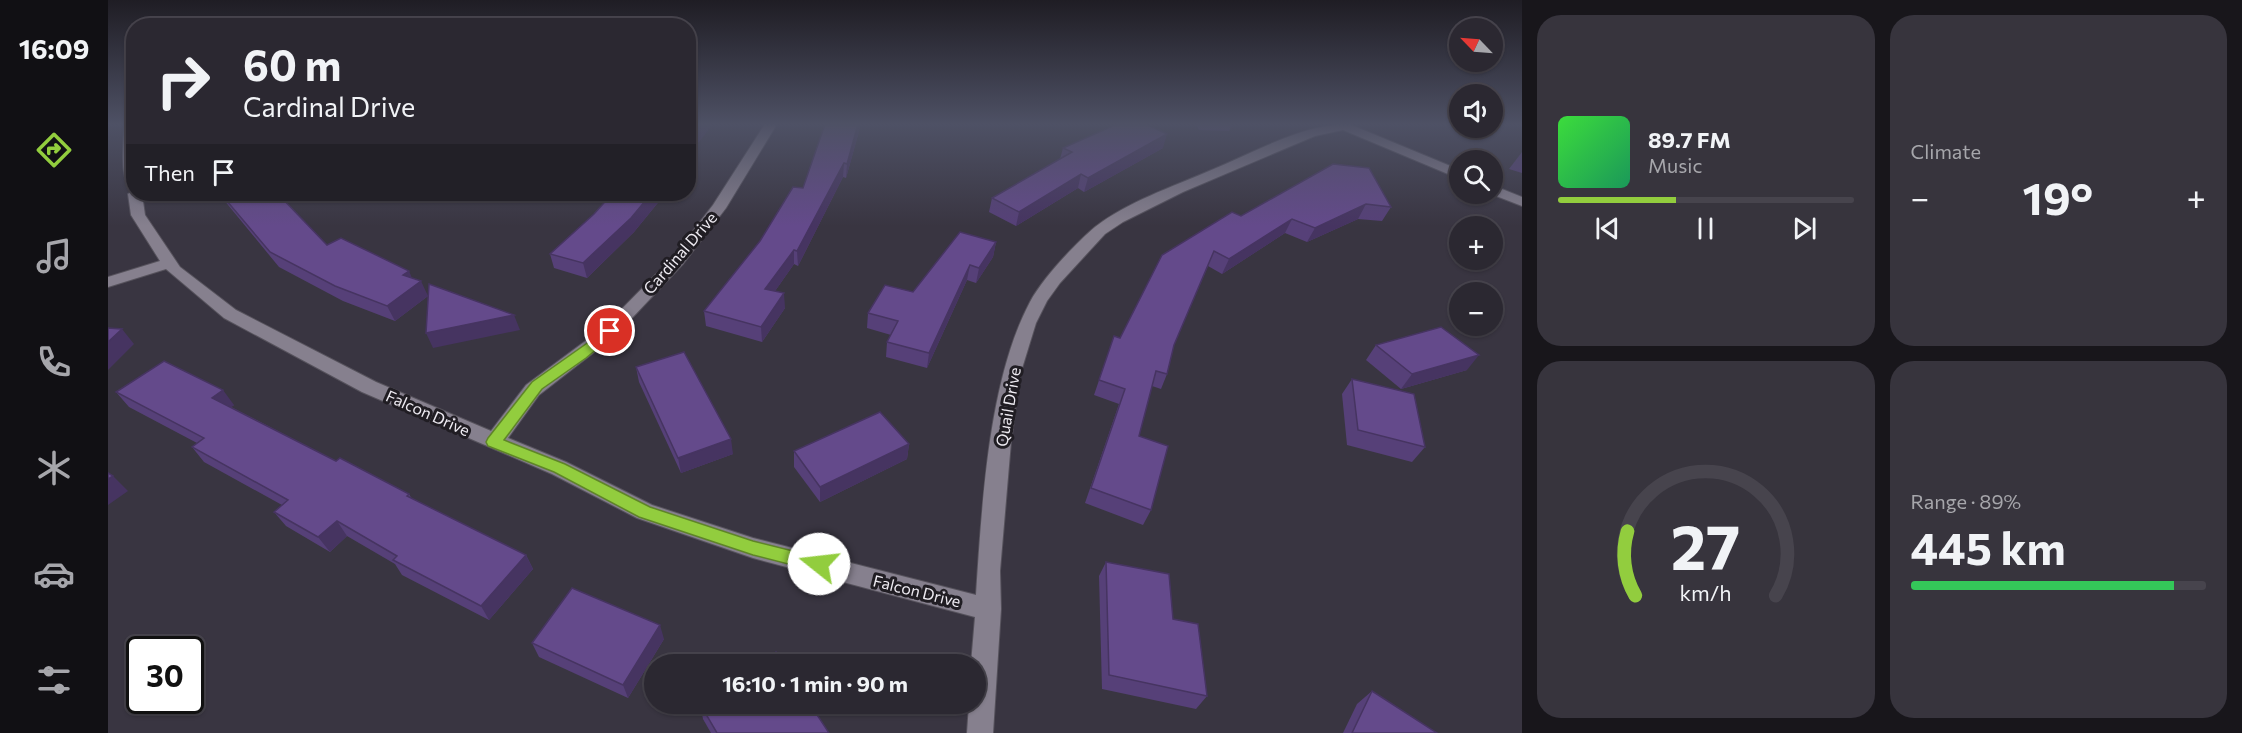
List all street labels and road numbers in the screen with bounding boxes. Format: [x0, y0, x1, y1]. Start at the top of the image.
street label: Cardinal Drive [639, 208, 720, 297]
street label: Quail Drive [991, 366, 1024, 448]
street label: Falcon Drive [383, 386, 473, 439]
street label: Falcon Drive [871, 570, 963, 611]

